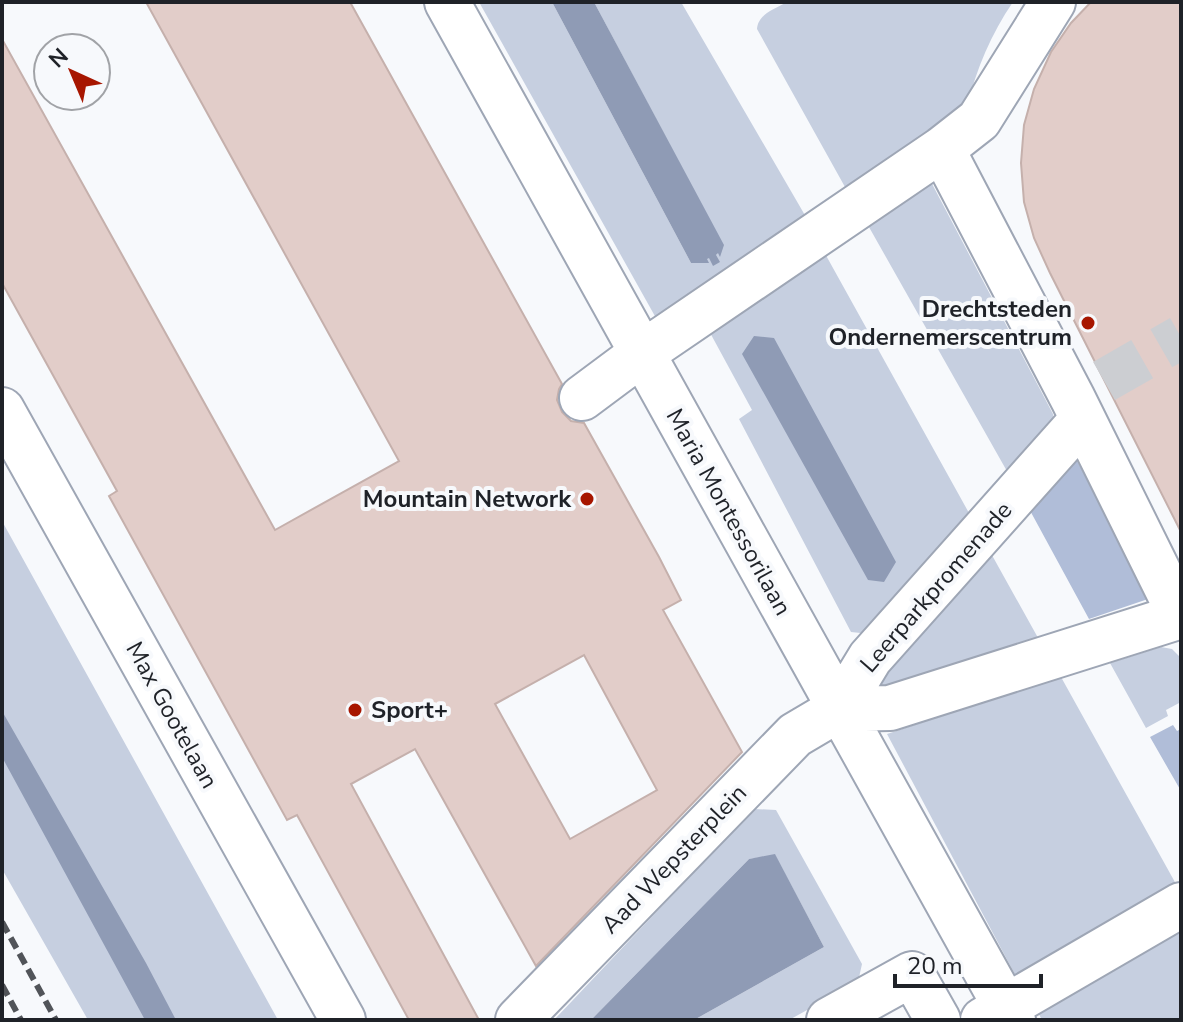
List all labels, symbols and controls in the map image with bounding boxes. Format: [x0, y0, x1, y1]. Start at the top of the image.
north arrow [32, 32, 112, 112]
text: N [42, 42, 75, 75]
place label: Drechtsteden Ondernemerscentrum [828, 293, 1072, 353]
marker: Drechtsteden Ondernemerscentrum [1079, 314, 1097, 332]
street label: Maria Montessorilaan [659, 403, 799, 621]
place label: Mountain Network [363, 483, 572, 515]
marker: Mountain Network [578, 490, 596, 508]
street label: Leerparkpromenade [853, 495, 1019, 679]
street label: Max Gootelaan [118, 636, 226, 794]
place label: Sport+ [371, 694, 448, 726]
marker: Sport+ [346, 701, 364, 719]
street label: Aad Wepsterplein [594, 777, 754, 941]
scale bar [895, 938, 1041, 988]
text: 20 m [907, 950, 963, 982]

